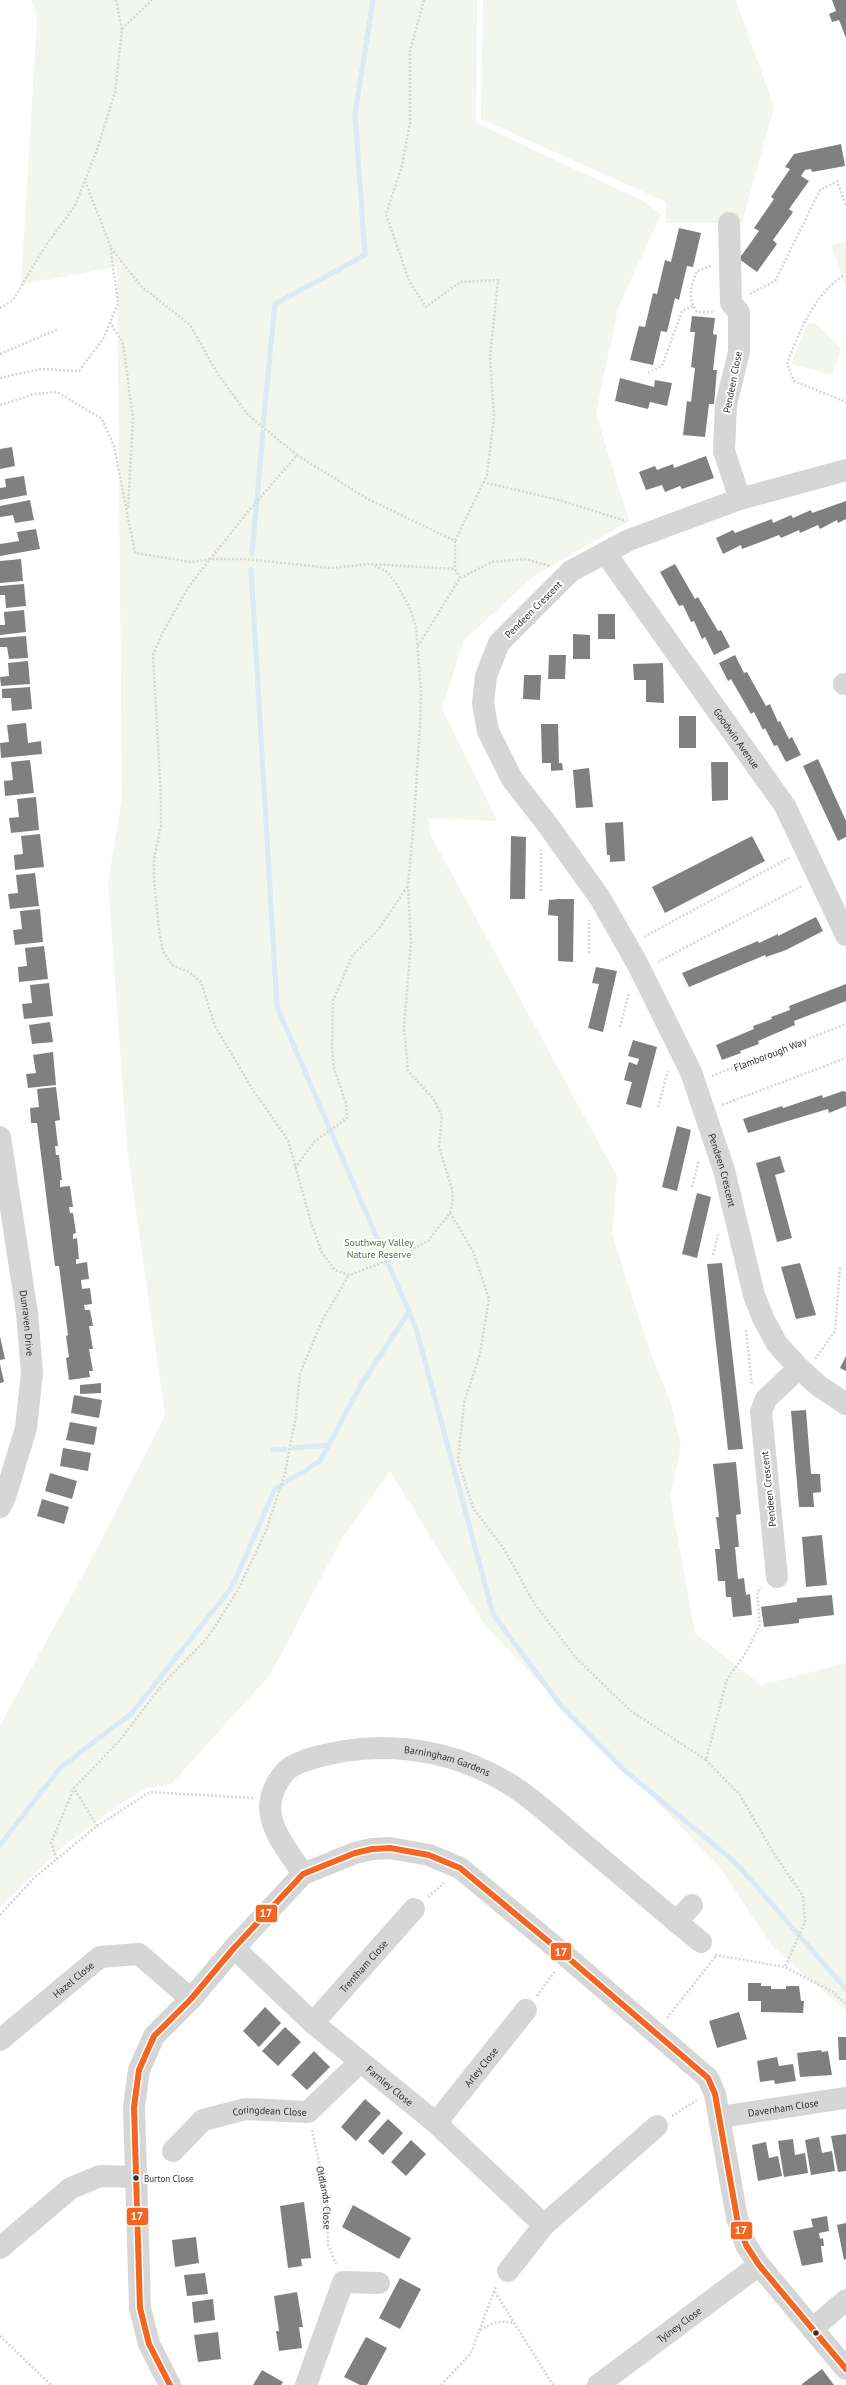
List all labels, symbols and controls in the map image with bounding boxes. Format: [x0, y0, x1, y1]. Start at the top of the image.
street label: Pendeen Close [720, 350, 745, 414]
street label: Pendeen Crescent [502, 578, 565, 641]
street label: Goodwin Avenue [710, 706, 762, 771]
street label: Flamborough Way [732, 1034, 809, 1074]
street label: Pendeen Crescent [705, 1132, 739, 1209]
park label: Southway Valley Nature Reserve [344, 1236, 414, 1261]
street label: Dunraven Drive [17, 1289, 37, 1356]
street label: Pendeen Crescent [758, 1450, 779, 1527]
street label: Barningham Gardens [404, 1743, 492, 1779]
line badge: 17 [255, 1904, 278, 1923]
text: 17 [260, 1906, 272, 1920]
street label: Trentham Close [337, 1937, 391, 1996]
line badge: 17 [550, 1942, 572, 1961]
text: 17 [555, 1945, 567, 1959]
street label: Hazel Close [50, 1959, 97, 2001]
street label: Arley Close [461, 2044, 501, 2090]
street label: Farnley Close [363, 2063, 416, 2109]
street label: Davenham Close [747, 2096, 820, 2120]
street label: Coringdean Close [231, 2103, 307, 2119]
street label: Oldlands Close [313, 2165, 334, 2230]
marker: Burton Close [131, 2173, 141, 2183]
place label: Burton Close [144, 2173, 194, 2184]
line badge: 17 [126, 2207, 149, 2226]
text: 17 [131, 2209, 143, 2223]
line badge: 17 [730, 2221, 753, 2240]
text: 17 [735, 2223, 747, 2237]
street label: Tylney Close [654, 2304, 704, 2346]
unlabelled marker [811, 2328, 821, 2338]

